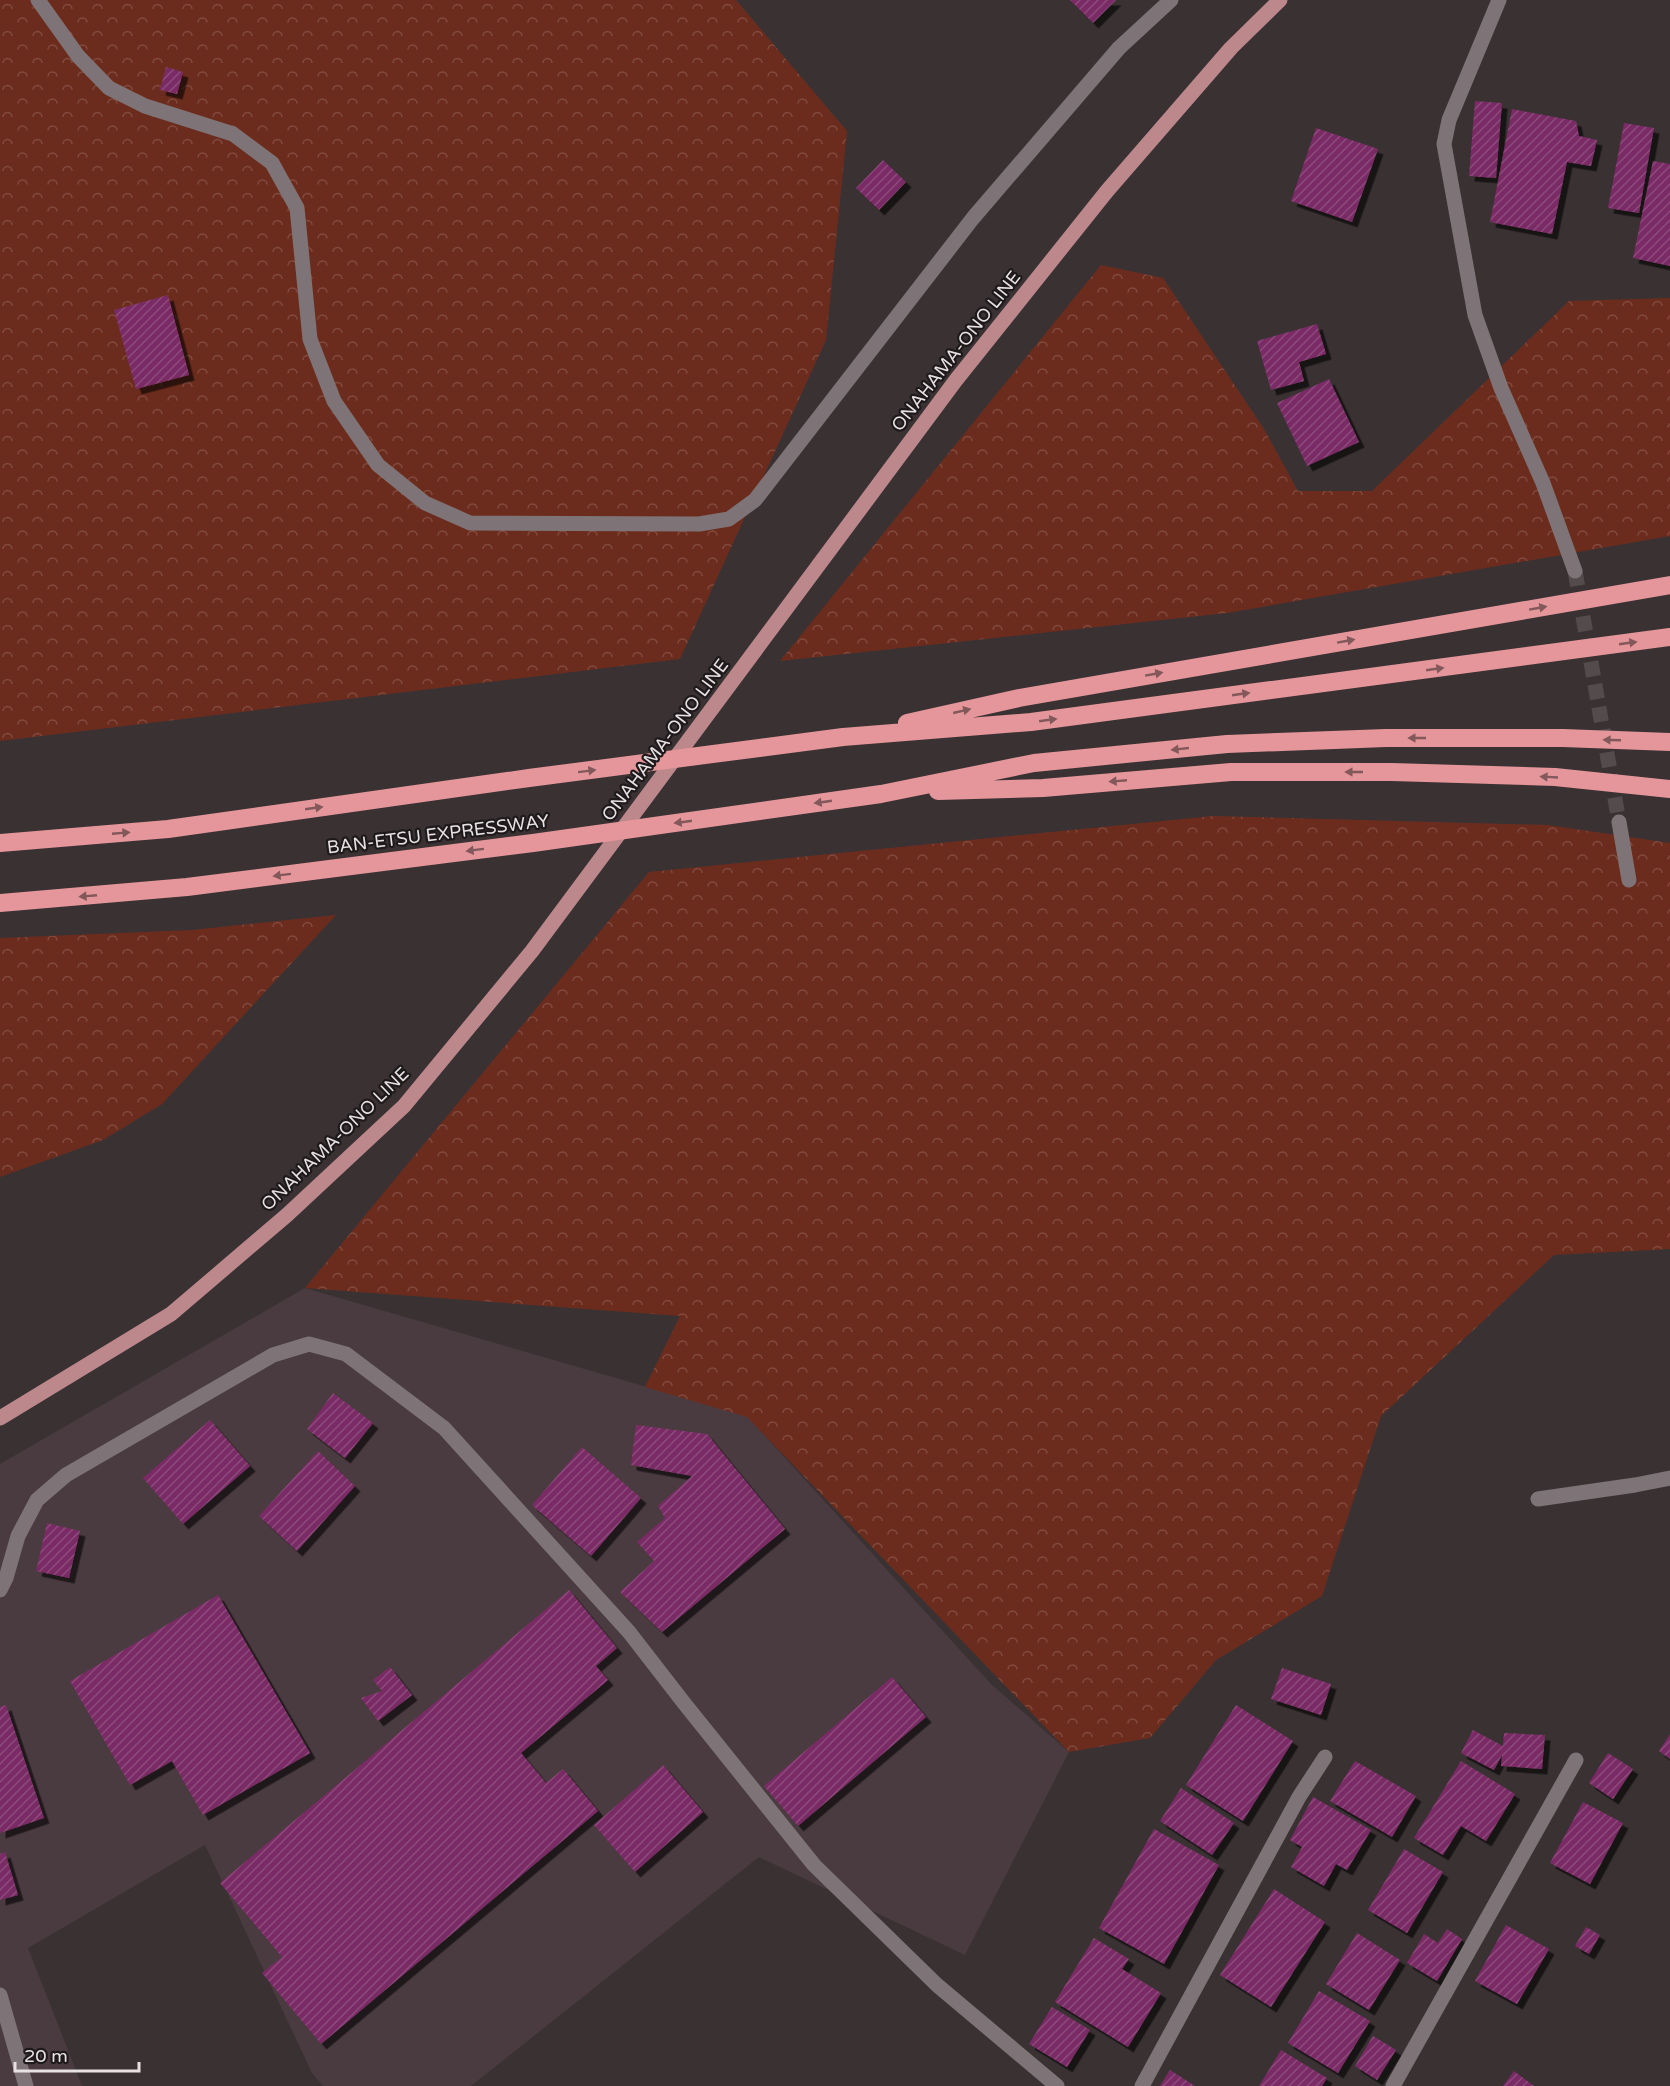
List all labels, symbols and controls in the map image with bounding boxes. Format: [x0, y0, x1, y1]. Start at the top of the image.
street label: ONAHAMA-ONO LINE [887, 267, 1025, 435]
one-way arrow [1528, 603, 1547, 612]
one-way arrow [1336, 636, 1355, 645]
one-way arrow [1619, 638, 1638, 648]
street label: ONAHAMA-ONO LINE [597, 655, 733, 825]
one-way arrow [1425, 664, 1444, 673]
one-way arrow [1144, 670, 1163, 679]
one-way arrow [1232, 690, 1251, 699]
one-way arrow [953, 705, 971, 715]
one-way arrow [1039, 715, 1058, 724]
one-way arrow [1407, 733, 1426, 743]
one-way arrow [1602, 735, 1621, 745]
one-way arrow [1170, 744, 1189, 754]
one-way arrow [578, 766, 597, 775]
one-way arrow [1345, 767, 1364, 777]
one-way arrow [1540, 773, 1559, 782]
one-way arrow [1108, 776, 1127, 786]
one-way arrow [813, 797, 832, 806]
one-way arrow [305, 804, 324, 813]
street label: BAN-ETSU EXPRESSWAY [326, 809, 551, 859]
one-way arrow [673, 817, 692, 826]
one-way arrow [112, 828, 131, 838]
one-way arrow [466, 846, 485, 855]
one-way arrow [272, 871, 291, 880]
one-way arrow [79, 891, 98, 901]
street label: ONAHAMA-ONO LINE [256, 1063, 414, 1215]
scale bar [15, 2035, 140, 2073]
text: 20 m [24, 2045, 68, 2067]

